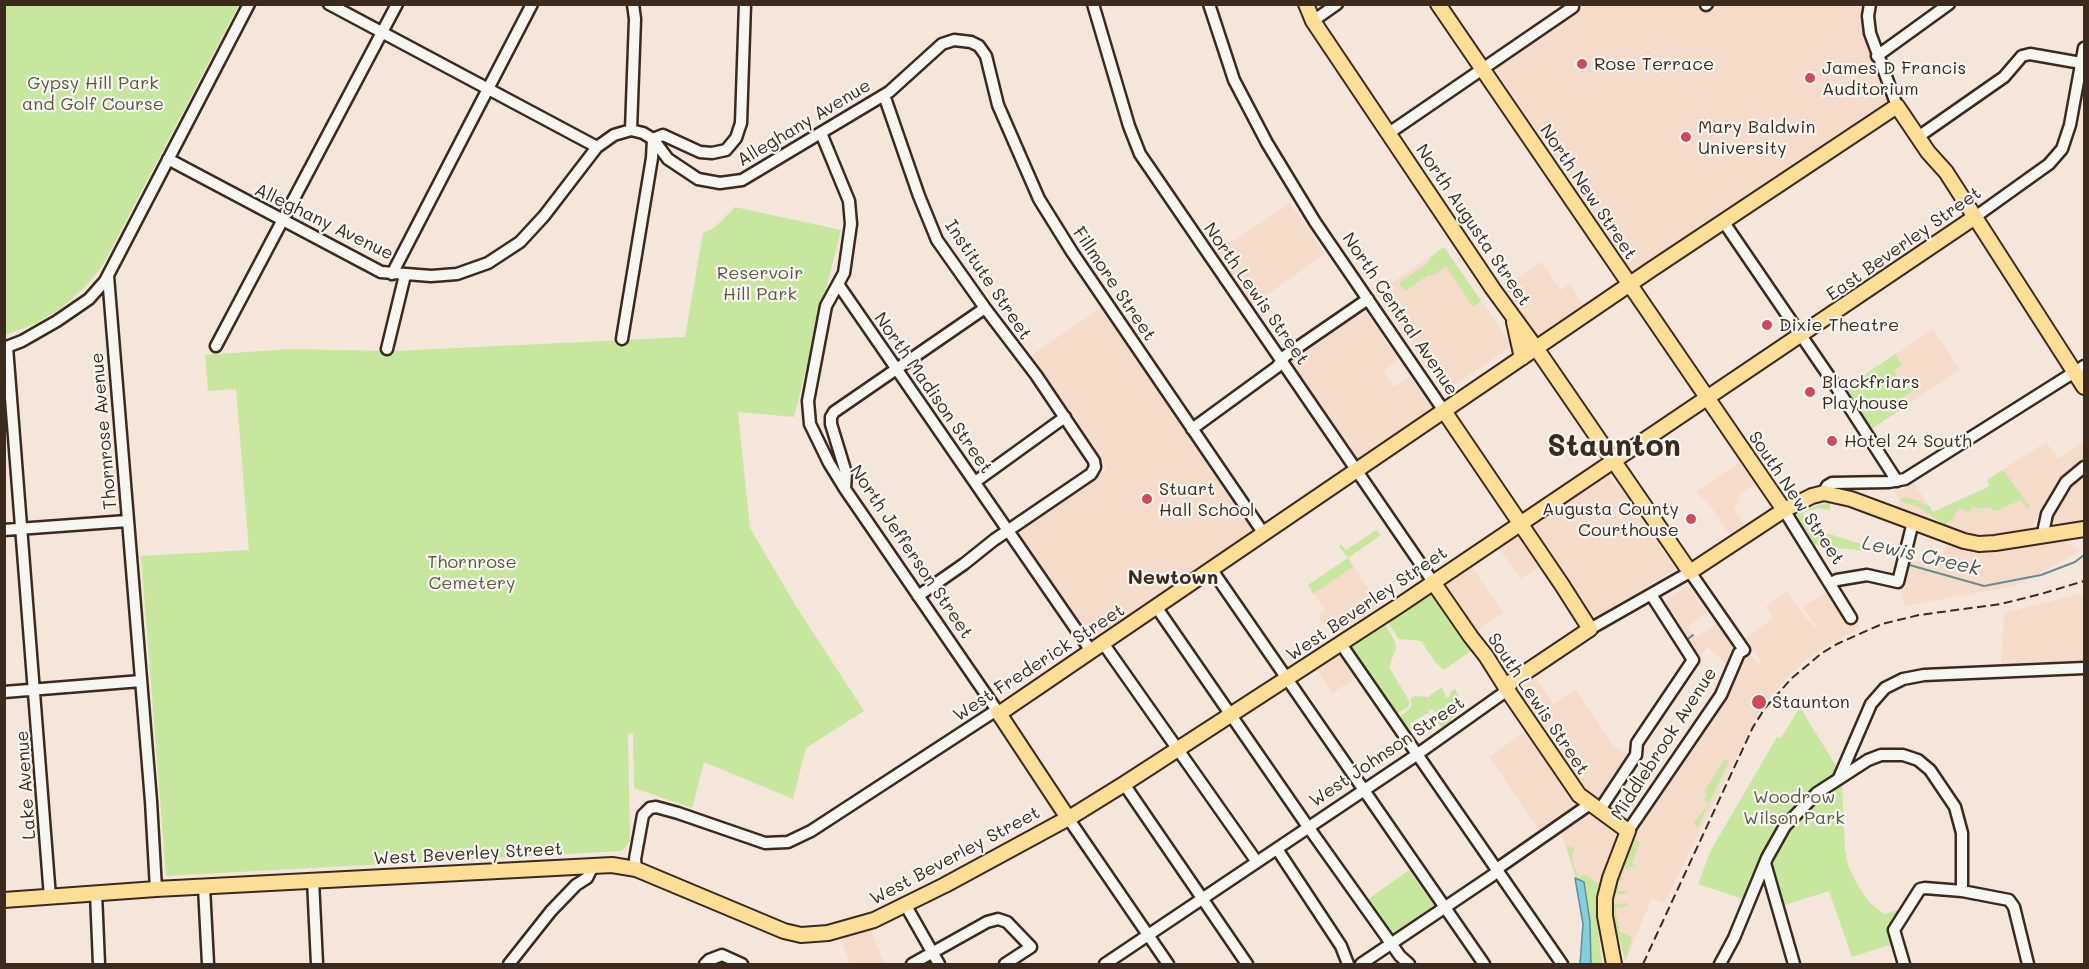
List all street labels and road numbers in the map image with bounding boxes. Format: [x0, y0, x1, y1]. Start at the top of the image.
street label: Alleghany Avenue [733, 75, 875, 171]
street label: North New Street [1535, 120, 1641, 264]
street label: North Augusta Street [1411, 140, 1535, 310]
street label: Alleghany Avenue [251, 179, 397, 265]
street label: East Beverley Street [1822, 182, 1986, 306]
street label: Institute Street [940, 216, 1036, 344]
street label: North Lewis Street [1199, 219, 1313, 369]
street label: Fillmore Street [1068, 223, 1160, 345]
street label: North Central Avenue [1337, 229, 1463, 399]
street label: North Madison Street [869, 308, 997, 478]
street label: Thornrose Avenue [86, 352, 122, 510]
street label: South New Street [1743, 427, 1849, 569]
street label: North Jefferson Street [845, 461, 977, 643]
street label: West Beverley Street [1282, 542, 1452, 666]
street label: West Frederick Street [949, 600, 1129, 726]
street label: South Lewis Street [1483, 629, 1593, 779]
street label: Middlebrook Avenue [1607, 664, 1721, 824]
street label: West Johnson Street [1305, 692, 1469, 812]
street label: Lake Avenue [11, 730, 41, 840]
street label: West Beverley Street [866, 802, 1044, 910]
street label: West Beverley Street [373, 838, 563, 870]

